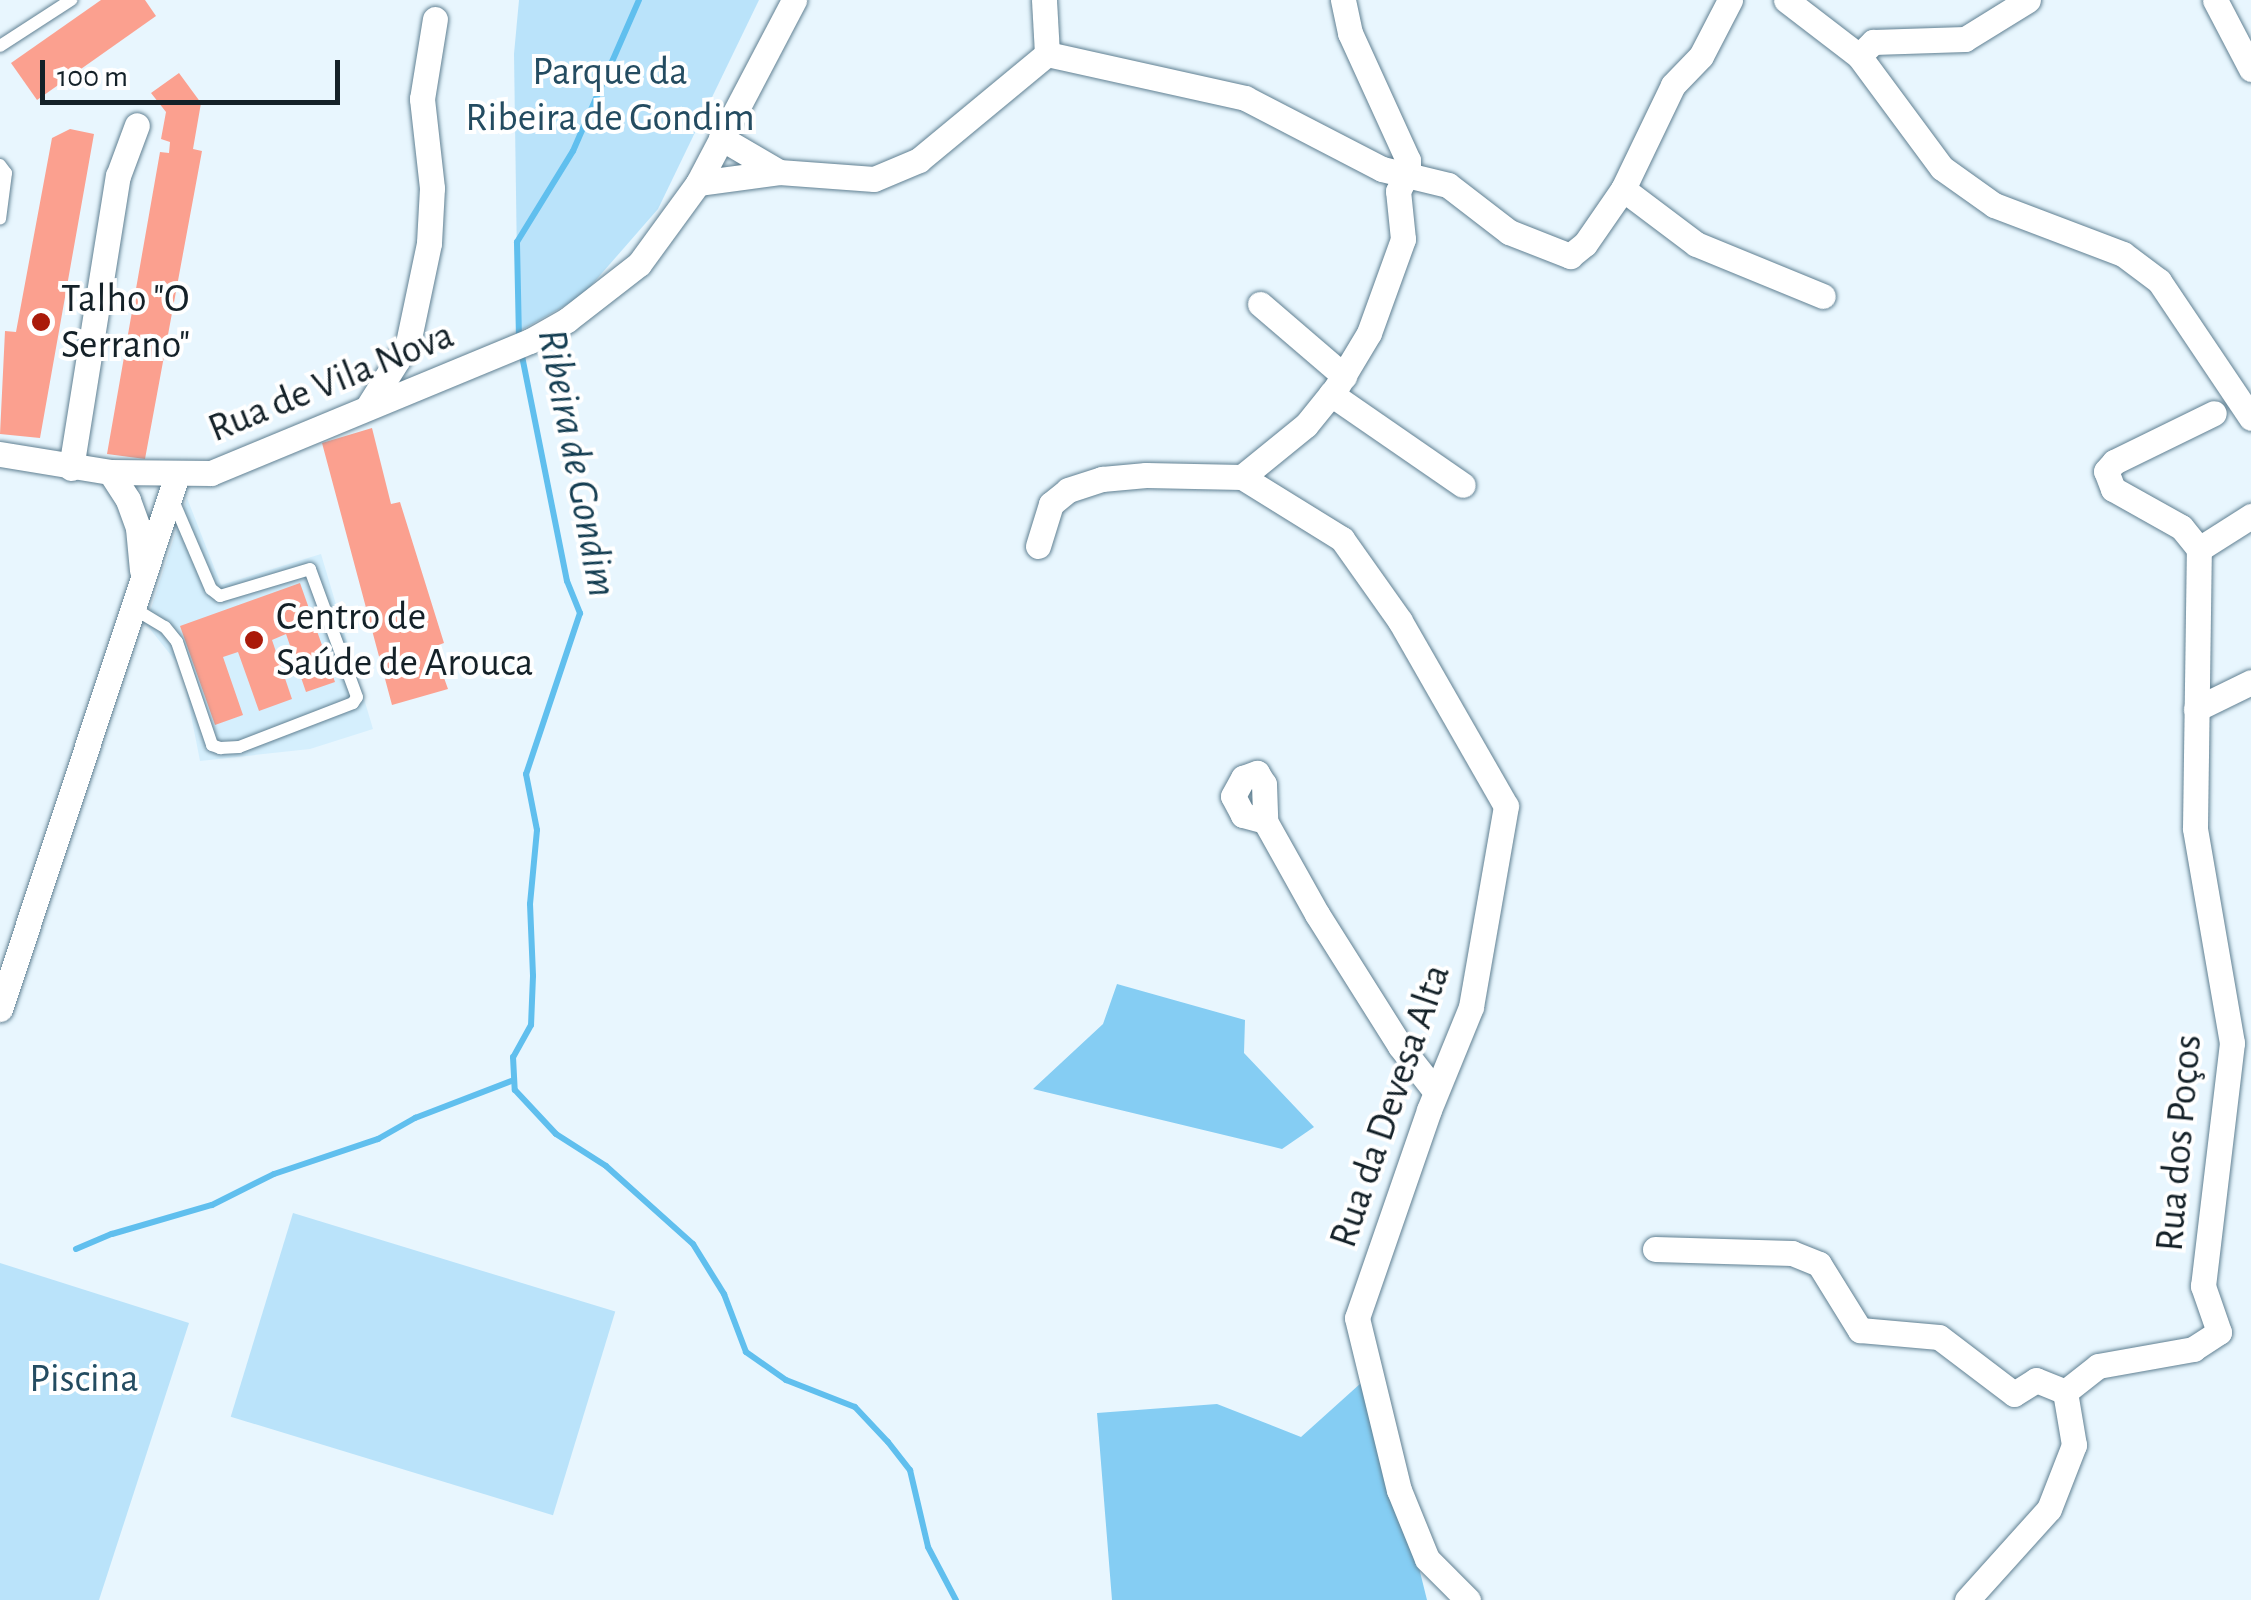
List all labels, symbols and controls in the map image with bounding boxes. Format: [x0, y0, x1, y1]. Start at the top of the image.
scale bar [45, 40, 345, 102]
park label: Parque da Ribeira de Gondim [465, 48, 755, 142]
text: 100 m [57, 62, 128, 92]
place label: Talho "O Serrano" [61, 275, 190, 369]
marker: Talho "O Serrano" [30, 311, 52, 333]
street label: Rua de Vila Nova [201, 311, 461, 453]
water label: Ribeira de Gondim [526, 325, 628, 601]
place label: Centro de Saúde de Arouca [276, 593, 534, 687]
marker: Centro de Saúde de Arouca [241, 627, 267, 653]
street label: Rua da Devesa Alta [1319, 958, 1461, 1254]
street label: Rua dos Poços [2146, 1033, 2212, 1253]
park label: Piscina [29, 1355, 139, 1403]

